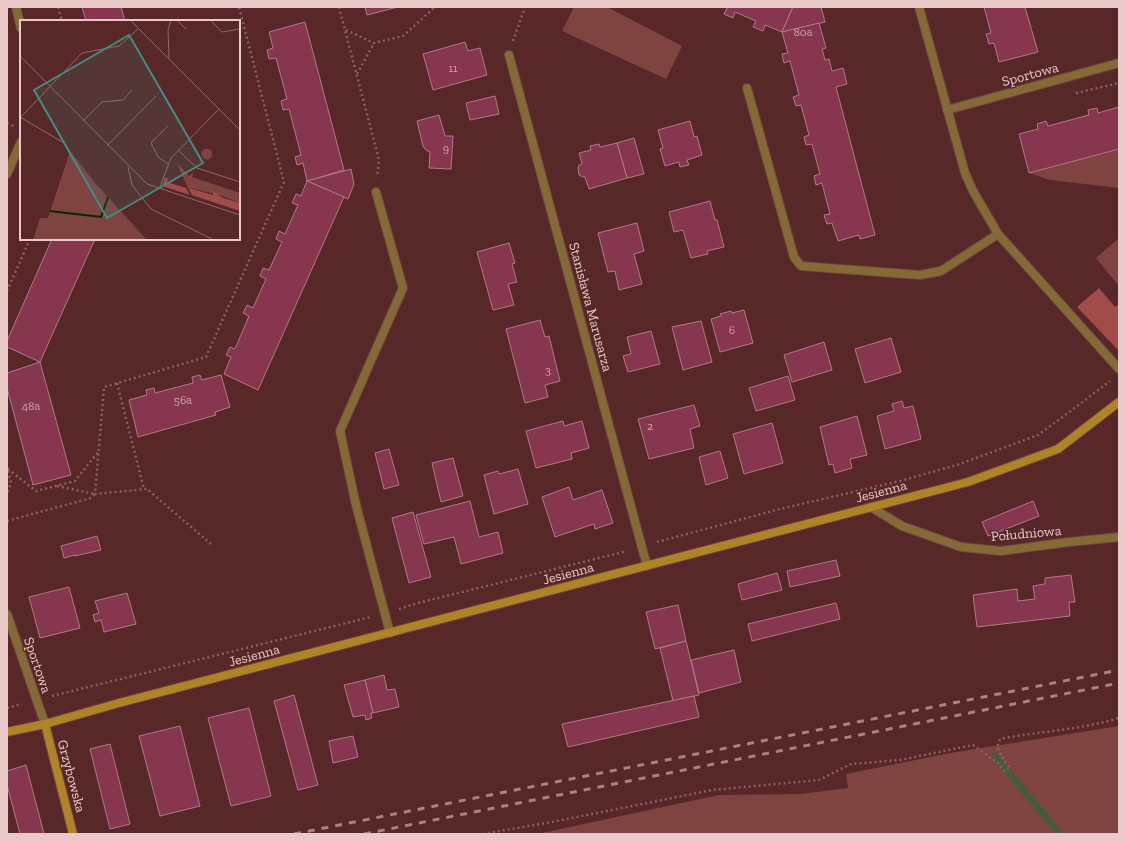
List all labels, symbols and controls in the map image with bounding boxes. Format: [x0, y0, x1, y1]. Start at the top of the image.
inset map [20, 20, 240, 240]
house number: 80a [793, 25, 813, 39]
street label: Sportowa [1000, 59, 1061, 90]
house number: 11 [448, 61, 458, 75]
house number: 9 [443, 141, 449, 155]
street label: Stanisława Marusarza [565, 241, 616, 374]
house number: 6 [729, 323, 735, 337]
house number: 3 [545, 363, 551, 377]
house number: 56a [174, 393, 192, 407]
house number: 48a [22, 399, 41, 413]
house number: 2 [647, 419, 653, 433]
street label: Jesienna [854, 476, 909, 506]
street label: Południowa [990, 522, 1062, 545]
street label: Jesienna [541, 558, 596, 588]
street label: Sportowa [20, 635, 55, 696]
street label: Jesienna [227, 640, 282, 670]
street label: Grzybowska [54, 738, 89, 814]

